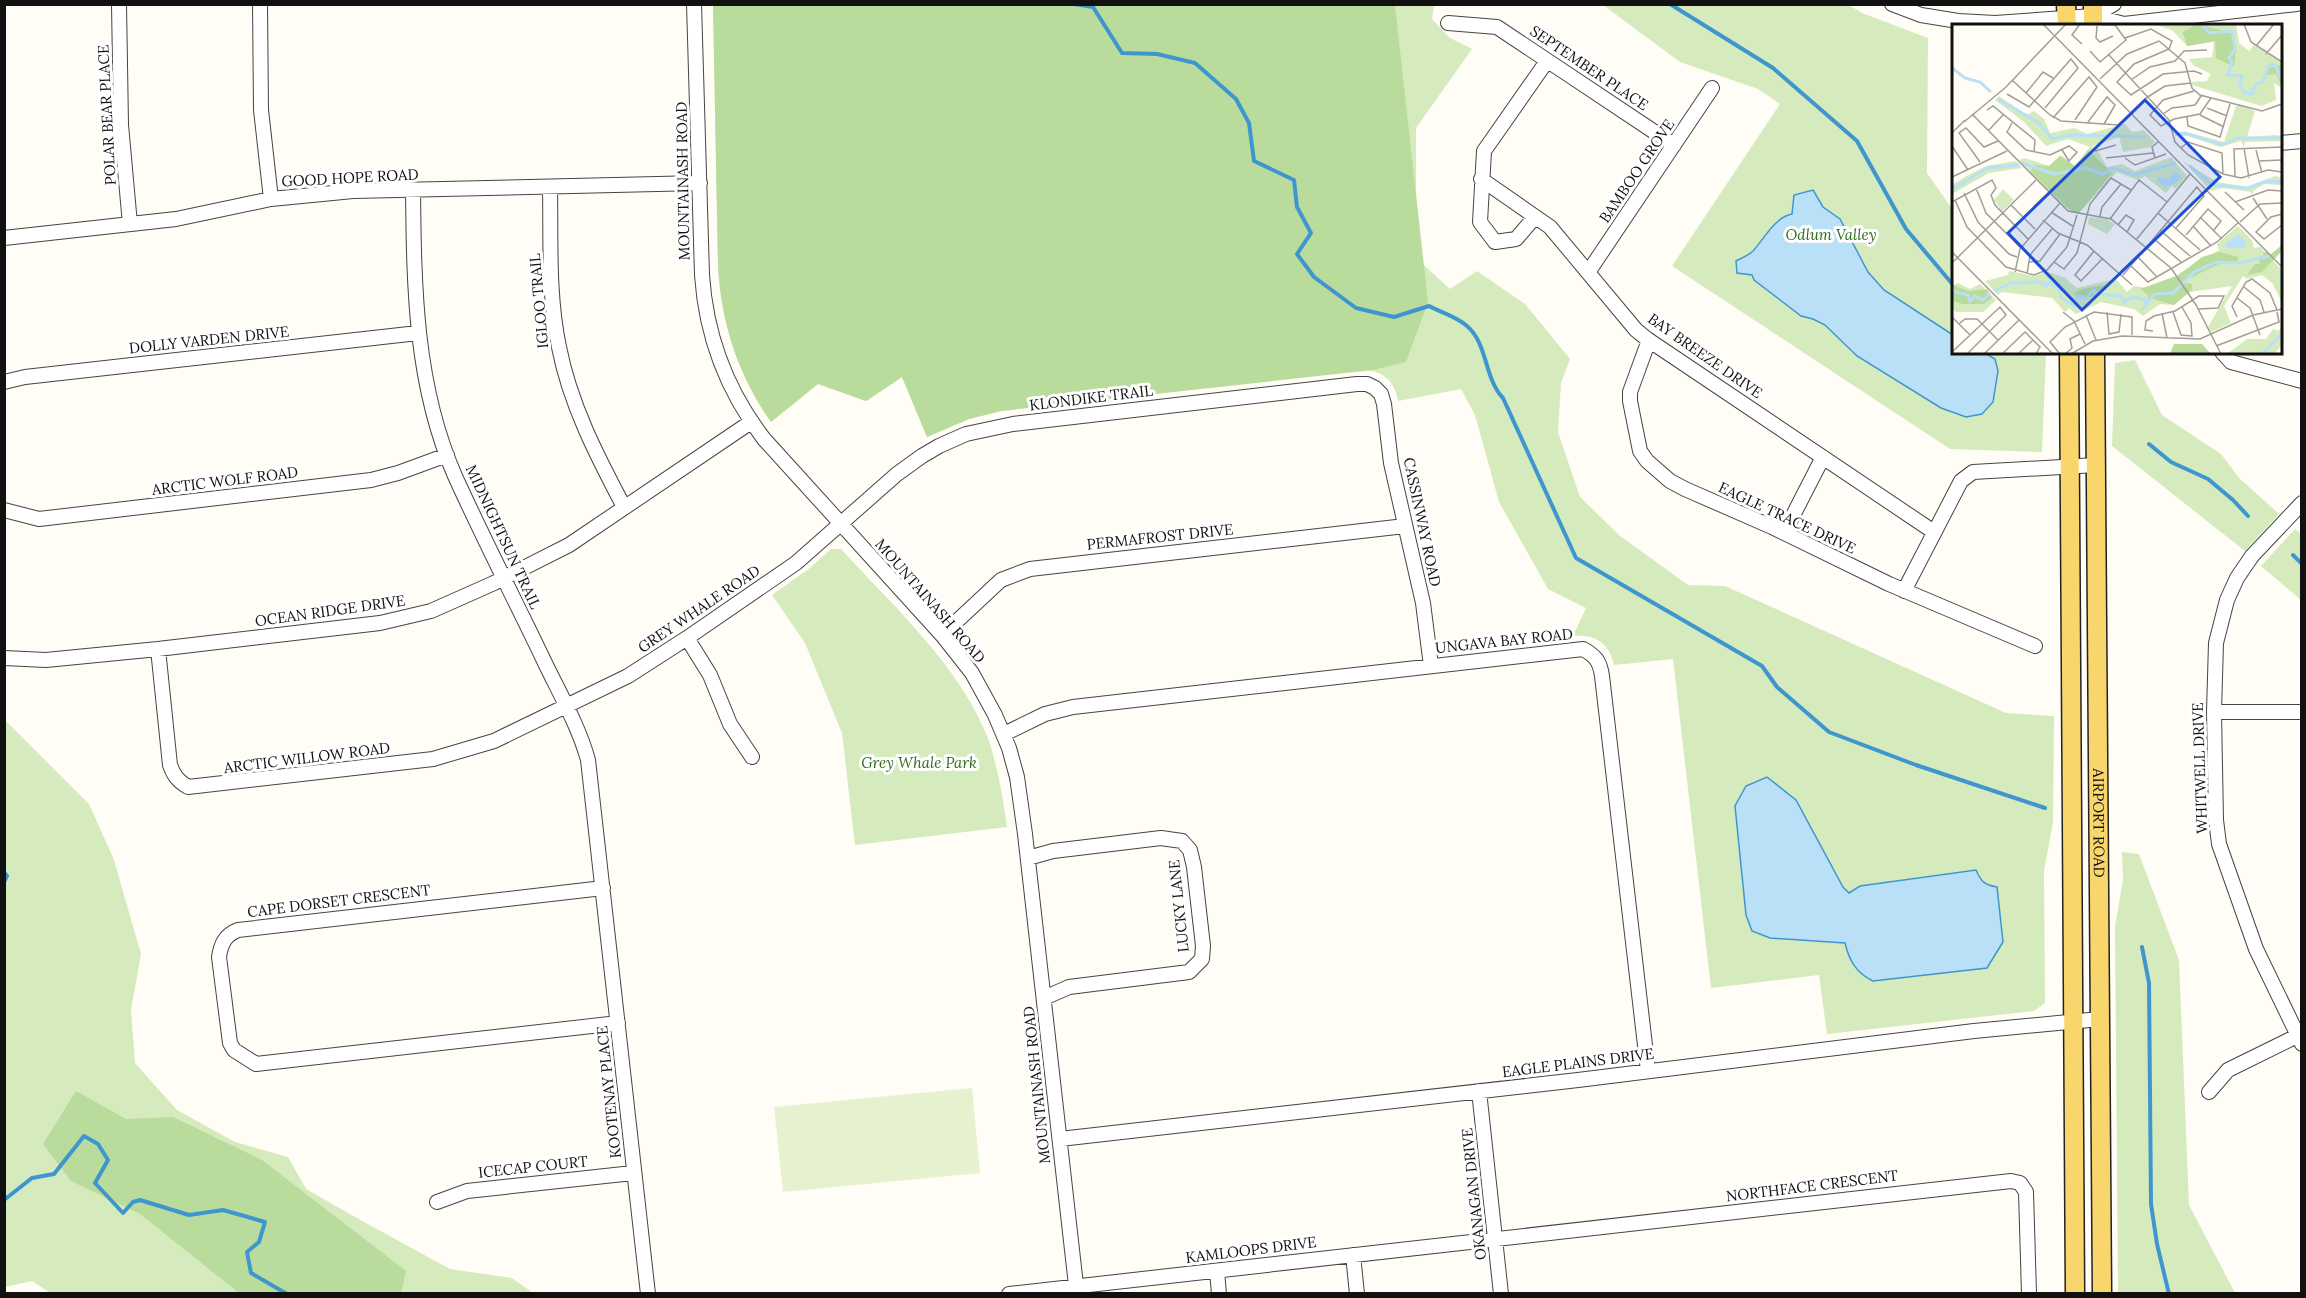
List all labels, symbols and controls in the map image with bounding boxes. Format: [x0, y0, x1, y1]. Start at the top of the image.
street label: SEPTEMBER PLACE [1527, 21, 1652, 114]
inset map [1952, 24, 2282, 354]
street label: POLAR BEAR PLACE [93, 44, 120, 186]
street label: MOUNTAINASH ROAD [672, 102, 693, 260]
street label: BAMBOO GROVE [1595, 115, 1678, 226]
street label: GOOD HOPE ROAD [281, 164, 419, 191]
park label: Odlum Valley [1786, 225, 1876, 244]
street label: IGLOO TRAIL [525, 252, 552, 349]
street label: BAY BREEZE DRIVE [1644, 309, 1766, 402]
street label: DOLLY VARDEN DRIVE [128, 322, 290, 357]
street label: KLONDIKE TRAIL [1028, 380, 1154, 415]
street label: CASSINWAY ROAD [1400, 456, 1445, 588]
street label: ARCTIC WOLF ROAD [150, 462, 299, 499]
street label: MIDNIGHTSUN TRAIL [462, 462, 545, 612]
street label: EAGLE TRACE DRIVE [1715, 477, 1859, 558]
street label: PERMAFROST DRIVE [1086, 519, 1234, 554]
street label: MOUNTAINASH ROAD [871, 535, 990, 667]
street label: GREY WHALE ROAD [634, 561, 763, 657]
street label: OCEAN RIDGE DRIVE [254, 591, 406, 630]
street label: UNGAVA BAY ROAD [1434, 624, 1574, 657]
street label: WHITWELL DRIVE [2188, 702, 2211, 834]
street label: ARCTIC WILLOW ROAD [222, 738, 391, 777]
park label: Grey Whale Park [861, 753, 977, 772]
street label: AIRPORT ROAD [2089, 767, 2109, 878]
street label: LUCKY LANE [1164, 859, 1193, 953]
street label: CAPE DORSET CRESCENT [246, 880, 432, 921]
street label: MOUNTAINASH ROAD [1019, 1005, 1054, 1165]
street label: KOOTENAY PLACE [592, 1025, 625, 1159]
street label: EAGLE PLAINS DRIVE [1501, 1044, 1655, 1081]
street label: OKANAGAN DRIVE [1457, 1127, 1490, 1261]
street label: ICECAP COURT [477, 1151, 589, 1182]
street label: NORTHFACE CRESCENT [1725, 1165, 1899, 1205]
street label: KAMLOOPS DRIVE [1184, 1232, 1317, 1267]

